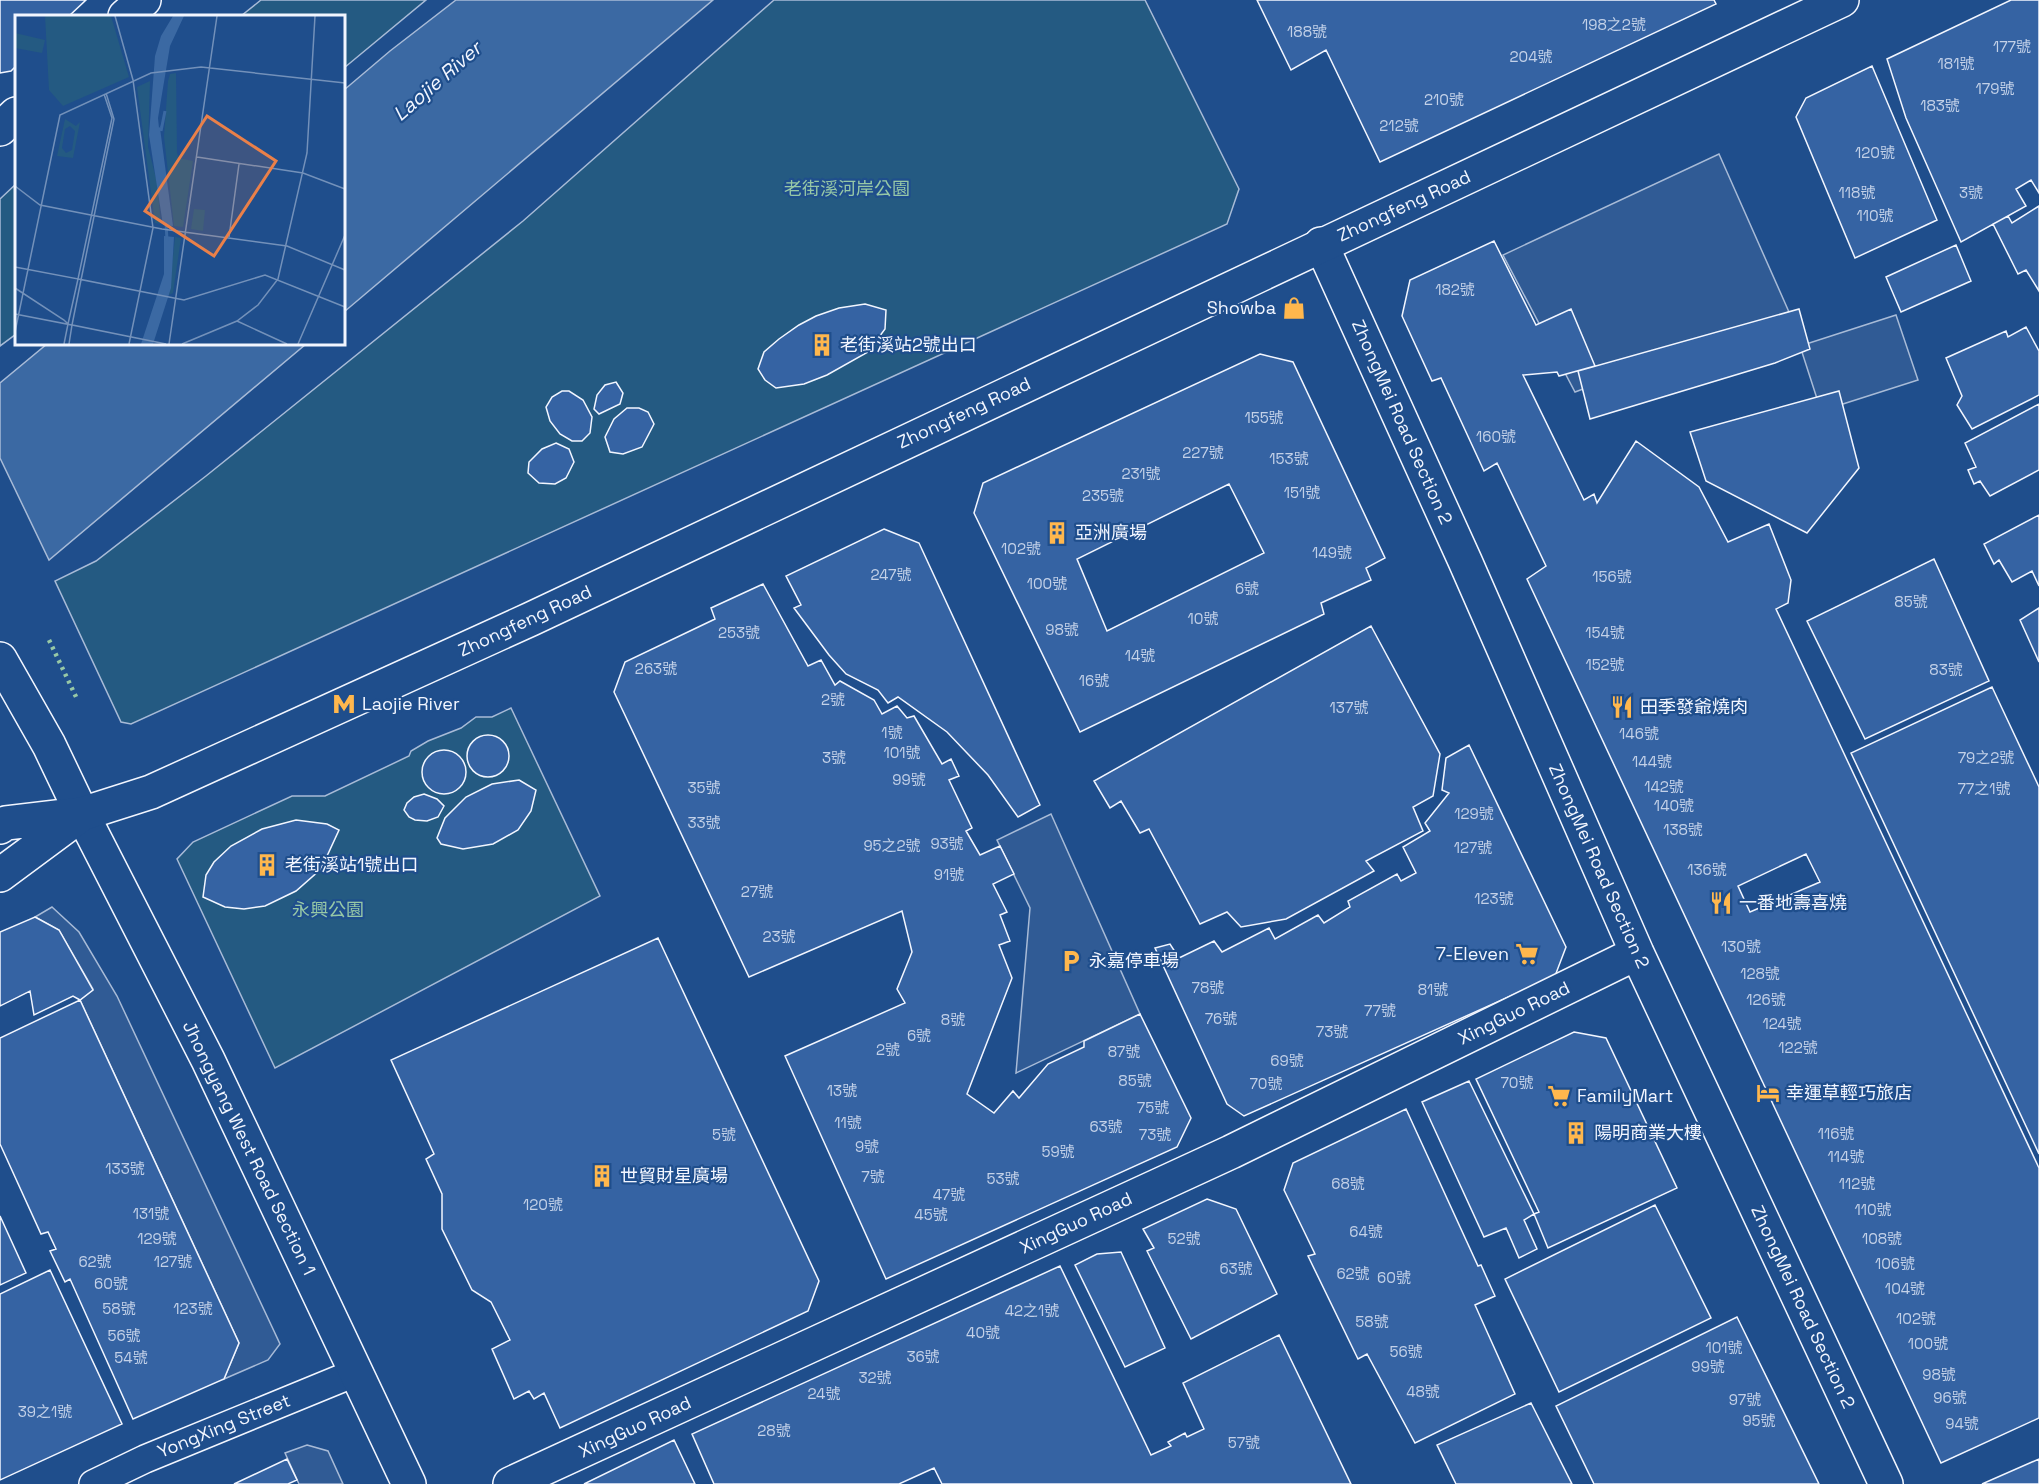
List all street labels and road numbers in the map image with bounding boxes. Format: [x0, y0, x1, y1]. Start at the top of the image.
street label: Zhongfeng Road [1333, 165, 1474, 247]
street label: ZhongMei Road Section 2 [1347, 316, 1458, 528]
street label: Zhongfeng Road [893, 372, 1034, 454]
street label: Zhongfeng Road [454, 580, 595, 662]
street label: ZhongMei Road Section 2 [1544, 760, 1655, 972]
street label: XingGuo Road [1454, 976, 1573, 1049]
street label: Jhongyang West Road Section 1 [178, 1017, 321, 1279]
street label: XingGuo Road [1016, 1186, 1136, 1259]
street label: ZhongMei Road Section 2 [1746, 1201, 1861, 1412]
street label: YongXing Street [154, 1388, 294, 1463]
street label: XingGuo Road [575, 1390, 695, 1463]

